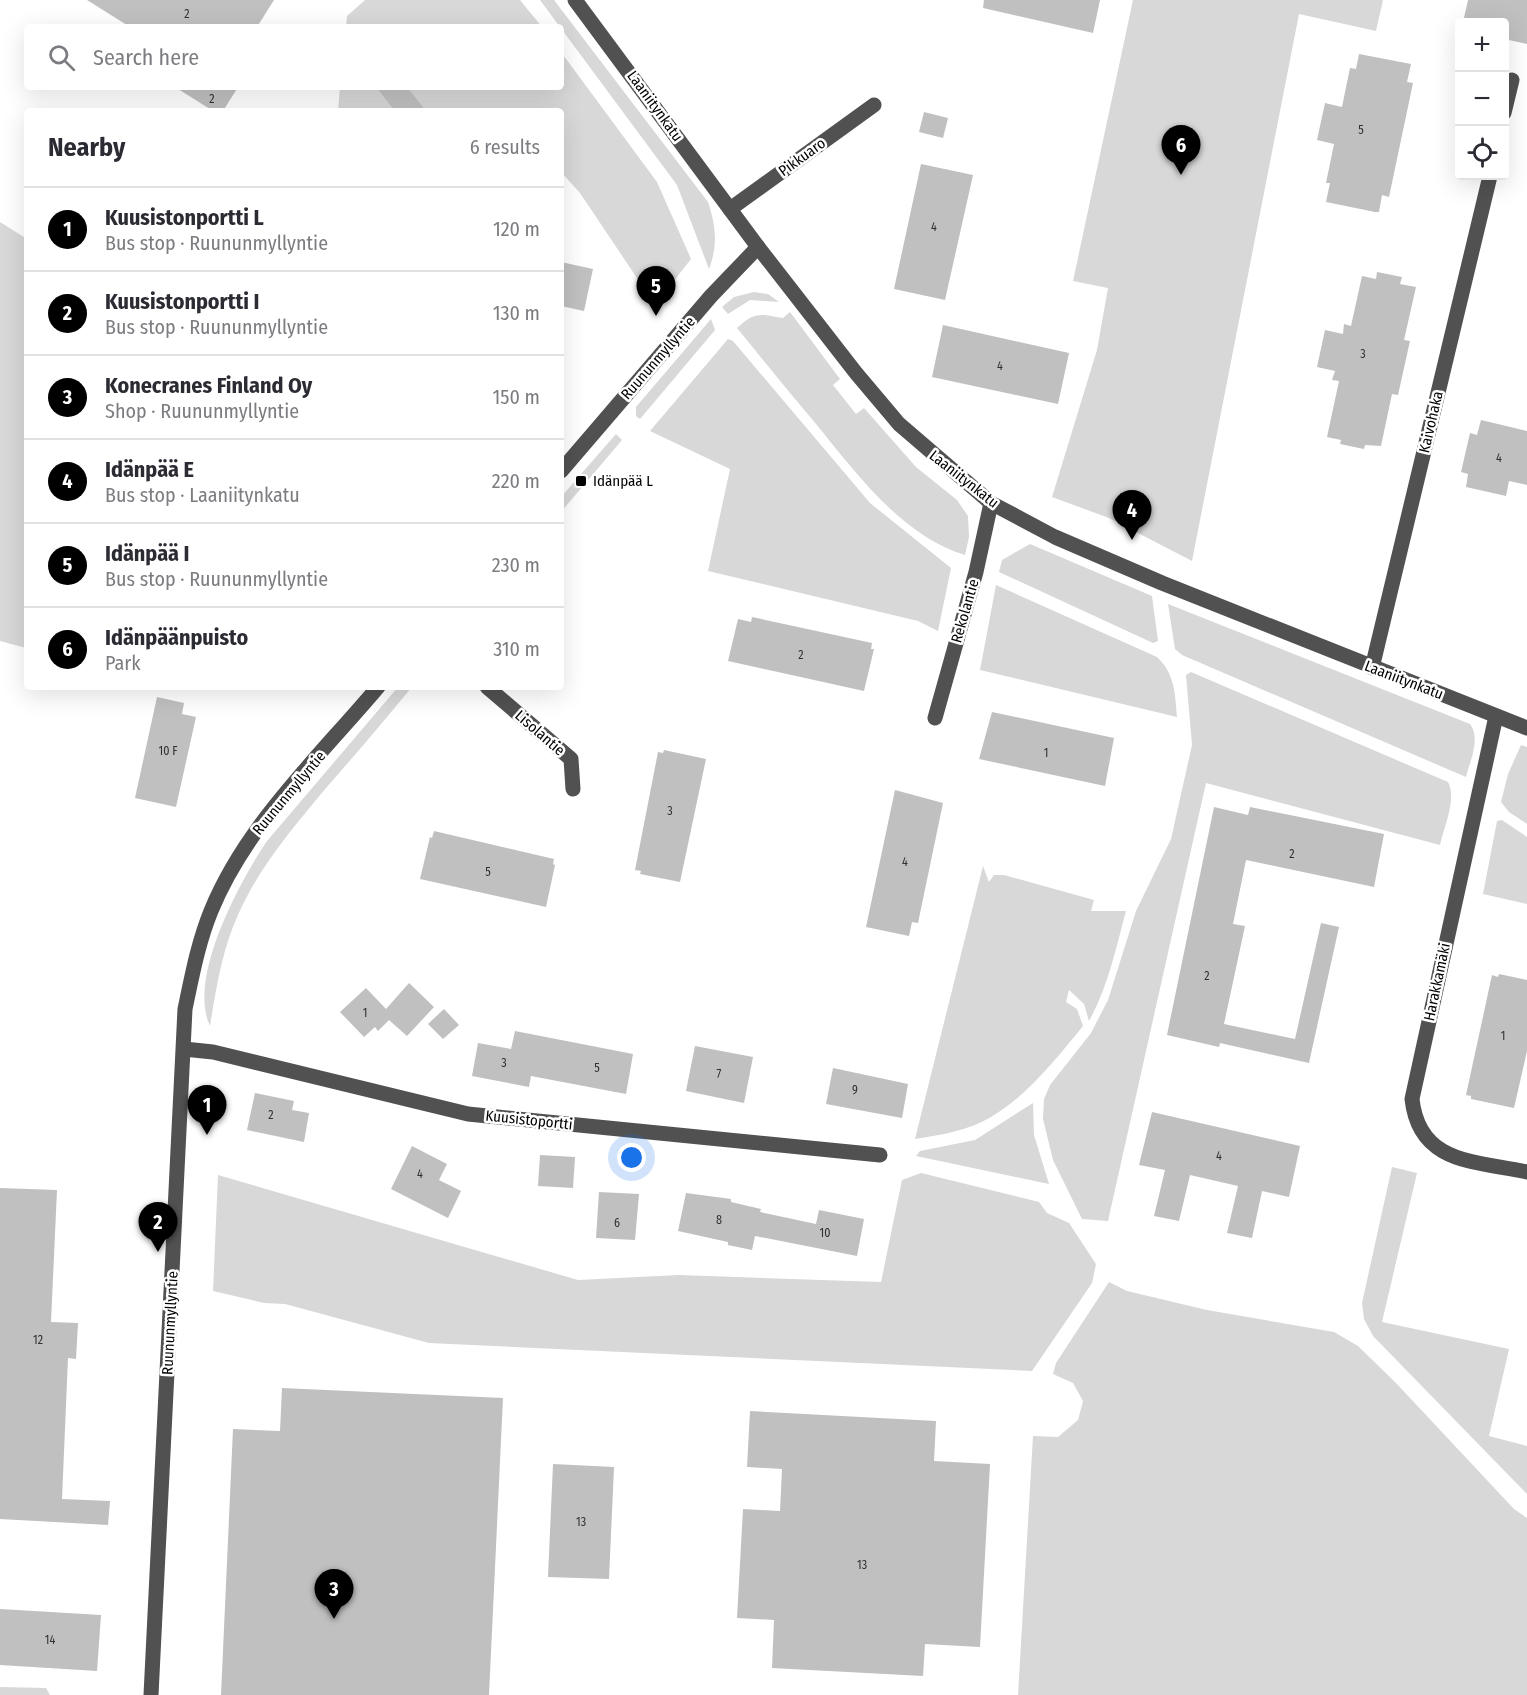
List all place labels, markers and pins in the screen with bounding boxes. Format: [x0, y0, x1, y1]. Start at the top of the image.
pin: 6 [1162, 126, 1200, 175]
pin: 5 [636, 266, 676, 316]
place label: Idänpää L [593, 472, 653, 490]
marker: Idänpää L [574, 474, 588, 488]
pin: 4 [1112, 490, 1152, 540]
pin: 1 [188, 1086, 226, 1135]
pin: 2 [138, 1202, 178, 1252]
pin: 3 [314, 1570, 354, 1619]

